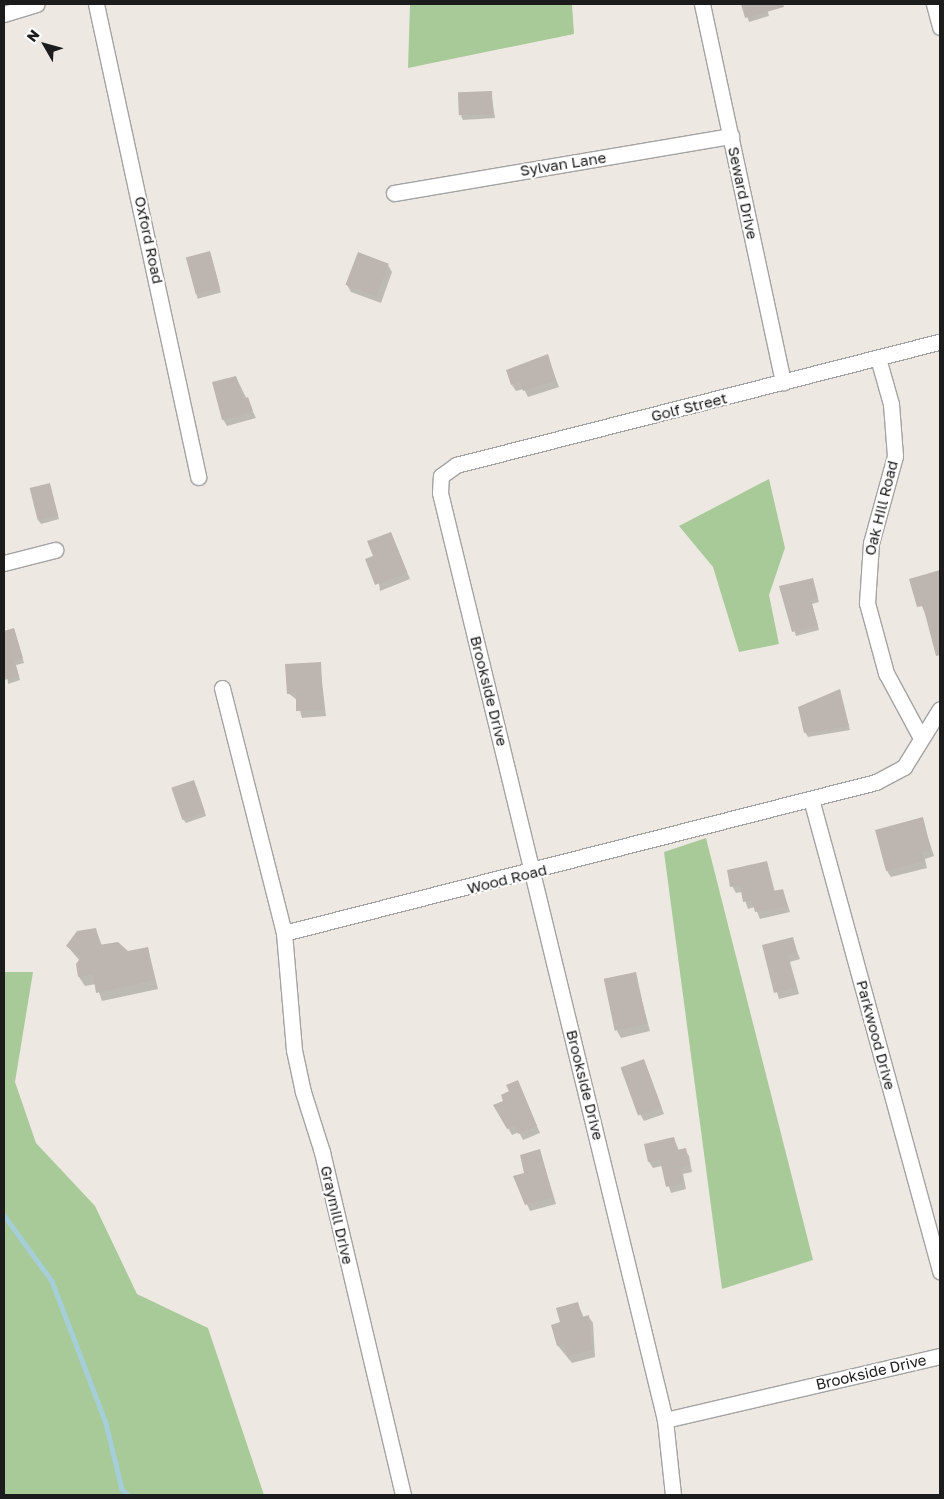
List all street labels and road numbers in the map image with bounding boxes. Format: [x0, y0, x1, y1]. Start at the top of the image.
street label: Seward Drive [724, 145, 762, 241]
street label: Sylvan Lane [519, 148, 607, 180]
street label: Oxford Road [131, 195, 167, 285]
street label: Golf Street [649, 389, 729, 425]
street label: Oak Hill Road [860, 459, 902, 557]
street label: Brookside Drive [467, 634, 511, 748]
street label: Wood Road [465, 860, 549, 898]
street label: Parkwood Drive [853, 978, 899, 1092]
street label: Brookside Drive [563, 1028, 607, 1142]
street label: Graymill Drive [317, 1164, 357, 1266]
street label: Brookside Drive [814, 1351, 928, 1393]

